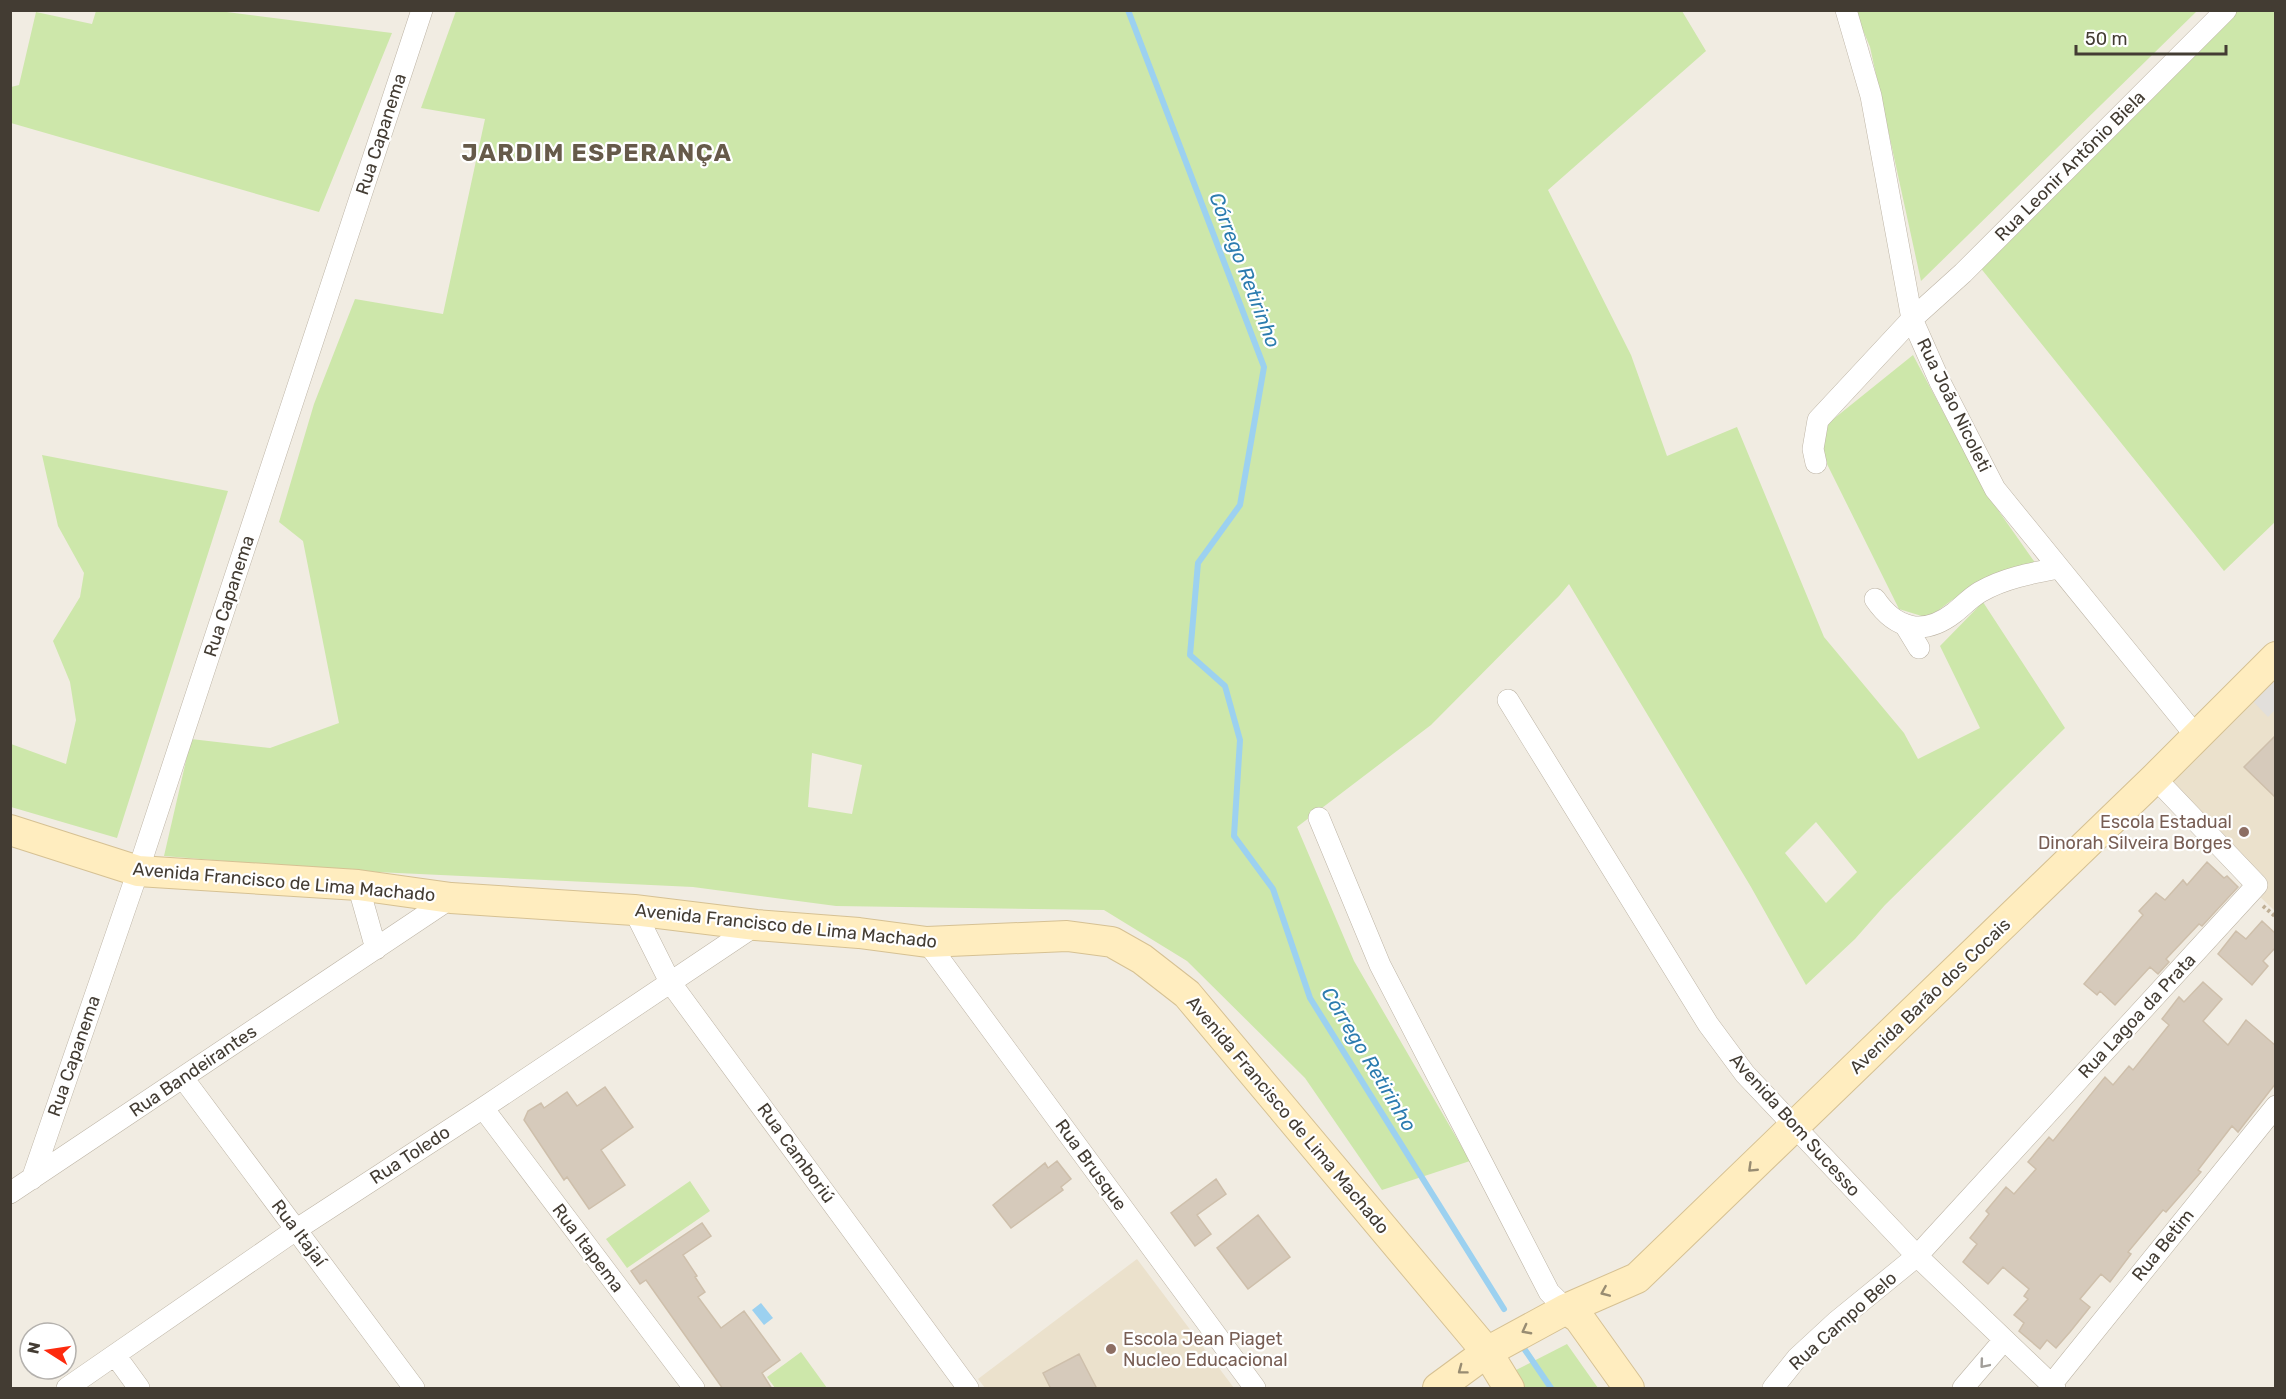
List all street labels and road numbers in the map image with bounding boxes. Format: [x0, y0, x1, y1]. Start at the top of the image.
street label: Rua Capanema [351, 70, 411, 198]
street label: Rua Leonir Antônio Biela [1990, 86, 2150, 246]
street label: Rua João Nicoleti [1912, 334, 1996, 476]
street label: Rua Capanema [199, 532, 259, 660]
street label: Avenida Francisco de Lima Machado [132, 858, 436, 906]
street label: Avenida Francisco de Lima Machado [634, 899, 938, 953]
street label: Avenida Barão dos Cocais [1845, 913, 2015, 1079]
street label: Rua Lagoa da Prata [2074, 949, 2200, 1083]
street label: Avenida Francisco de Lima Machado [1182, 992, 1394, 1238]
street label: Rua Capanema [43, 993, 105, 1119]
street label: Rua Bandeirantes [125, 1020, 261, 1122]
street label: Avenida Bom Sucesso [1725, 1049, 1865, 1201]
street label: Rua Camboriú [752, 1099, 840, 1207]
street label: Rua Brusque [1051, 1115, 1131, 1215]
street label: Rua Toledo [366, 1121, 454, 1189]
street label: Rua Itajaí [267, 1195, 332, 1272]
street label: Rua Itapema [547, 1199, 629, 1297]
street label: Rua Betim [2127, 1204, 2199, 1286]
street label: Rua Campo Belo [1785, 1267, 1901, 1375]

